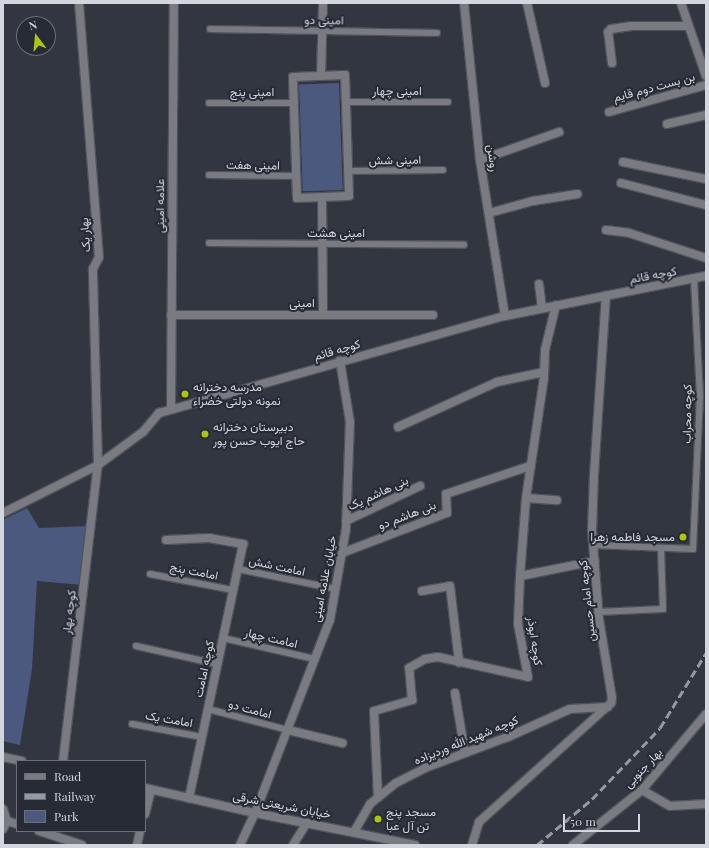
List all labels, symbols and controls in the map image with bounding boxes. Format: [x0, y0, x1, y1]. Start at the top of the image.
street label: امینی دو [304, 12, 344, 28]
north arrow [16, 16, 56, 56]
text: N [27, 17, 39, 33]
street label: بن بست دوم قایم [611, 69, 697, 105]
street label: امینی چهار [372, 84, 422, 98]
street label: امینی پنج [230, 85, 274, 99]
street label: روشن [484, 144, 502, 172]
street label: امینی شش [369, 152, 421, 168]
street label: امینی هفت [226, 157, 280, 173]
street label: علامه امینی [153, 179, 167, 233]
street label: بهار یک [77, 217, 93, 253]
street label: امینی هشت [307, 226, 365, 240]
street label: کوچه قائم [628, 264, 678, 286]
street label: امینی [289, 296, 315, 310]
street label: کوچه قائم [312, 336, 362, 364]
place label: مدرسه دخترانه نمونه دولتی خضراء [193, 380, 281, 408]
street label: کوچه محراب [679, 384, 695, 444]
marker: مدرسه دخترانه نمونه دولتی خضراء [180, 389, 190, 399]
place label: دبیرستان دخترانه حاج ایوب حسن پور [213, 420, 305, 448]
marker: دبیرستان دخترانه حاج ایوب حسن پور [200, 429, 210, 439]
street label: بنی هاشم یک [346, 473, 410, 513]
street label: بنی هاشم دو [376, 497, 438, 533]
place label: مسجد فاطمه زهرا [590, 530, 675, 544]
marker: مسجد فاطمه زهرا [678, 532, 688, 542]
street label: خیابان علامه امینی [309, 535, 339, 623]
street label: امامت شش [248, 553, 306, 579]
street label: امامت پنج [169, 559, 219, 583]
street label: کوچه امام حسین [576, 559, 598, 643]
street label: کوچه بهار [59, 589, 79, 635]
street label: کوچه ابوذر [524, 616, 546, 666]
street label: امامت چهار [243, 625, 299, 651]
street label: کوچه امامت [191, 639, 217, 699]
street label: امامت دو [227, 696, 273, 722]
street label: امامت یک [144, 708, 194, 730]
street label: کوچه شهید الله وردیزاده [412, 712, 520, 768]
street label: بهار جنوبی [621, 745, 665, 791]
legend [16, 760, 146, 832]
text: Road [54, 768, 81, 784]
text: Railway [54, 788, 96, 804]
street label: خیابان شریعتی شرقی [232, 788, 332, 822]
place label: مسجد پنج تن آل عبا [386, 805, 436, 833]
scale bar [565, 806, 642, 832]
text: Park [54, 808, 79, 824]
text: 50 m [570, 813, 596, 829]
marker: مسجد پنج تن آل عبا [373, 814, 383, 824]

